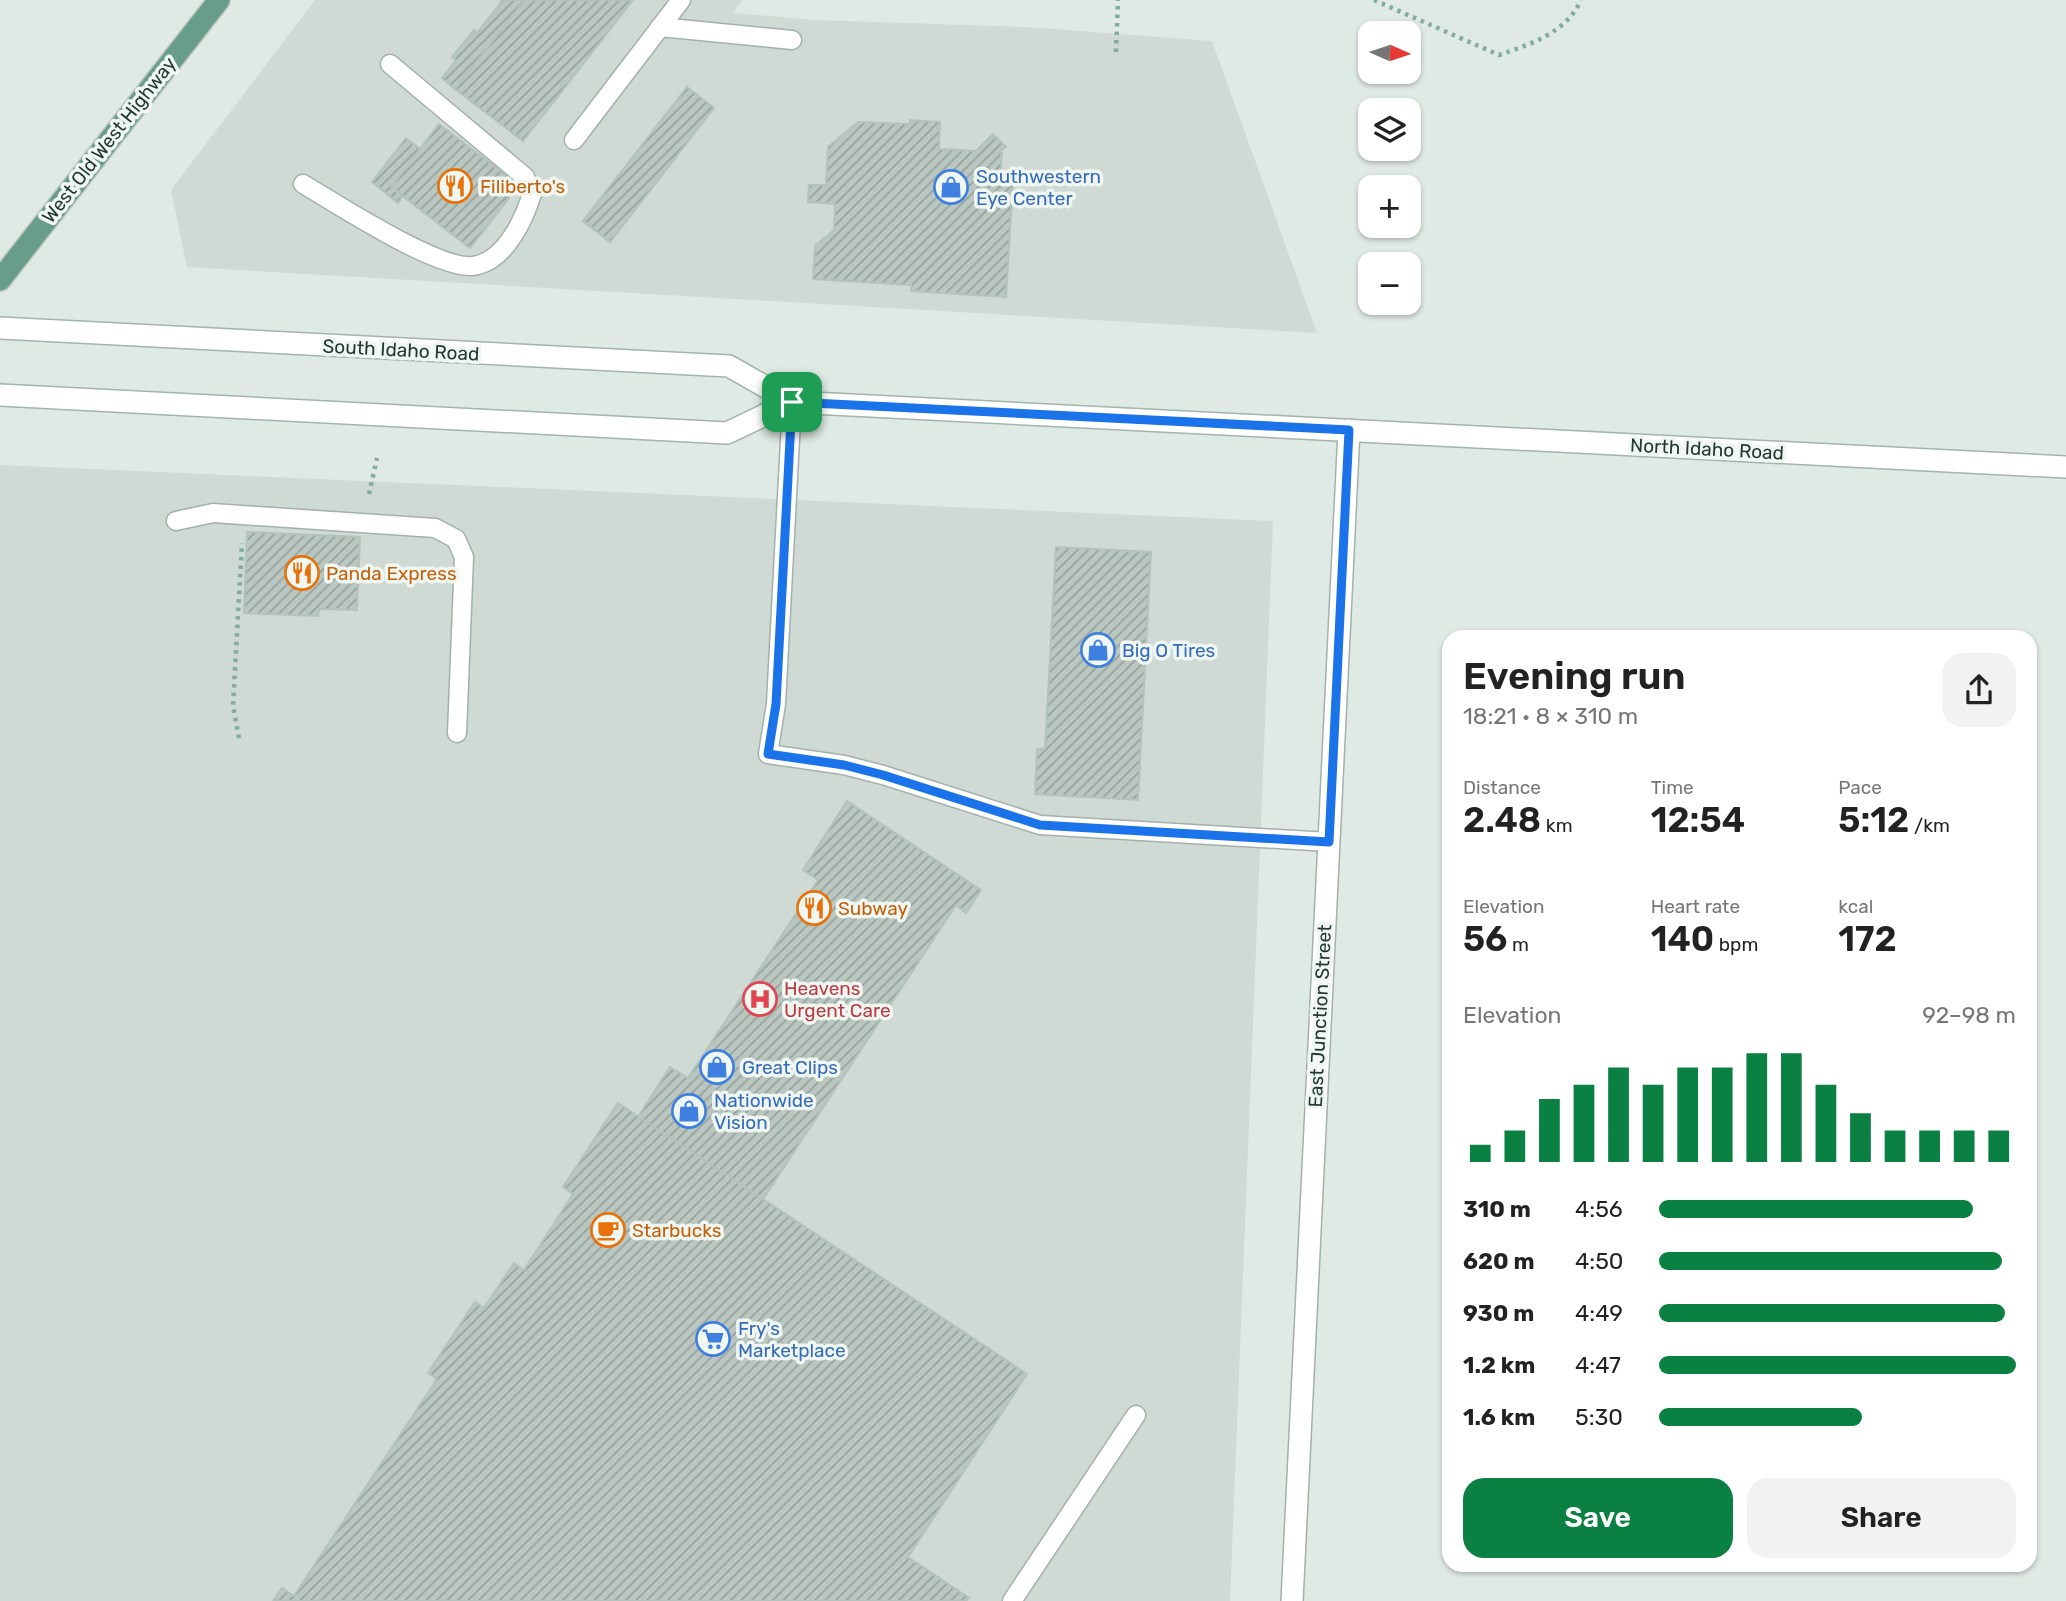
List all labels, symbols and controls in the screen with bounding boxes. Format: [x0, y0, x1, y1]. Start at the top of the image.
north arrow [1358, 21, 1421, 84]
map controls [1358, 21, 1421, 315]
street label: West Old West Highway [37, 52, 181, 228]
button: layers [1358, 98, 1421, 161]
place label: Southwestern Eye Center [976, 165, 1101, 210]
restaurant icon: Filiberto's [436, 167, 474, 205]
shop icon: Southwestern Eye Center [932, 168, 970, 206]
place label: Filiberto's [480, 175, 565, 198]
button: + [1358, 175, 1421, 238]
button: − [1358, 252, 1421, 315]
street label: South Idaho Road [322, 334, 480, 366]
pin [762, 372, 822, 432]
icon: arrive [773, 383, 811, 421]
street label: North Idaho Road [1629, 433, 1785, 465]
restaurant icon: Panda Express [283, 554, 321, 592]
place label: Panda Express [326, 562, 457, 585]
shop icon: Big O Tires [1079, 631, 1117, 669]
place label: Big O Tires [1122, 639, 1215, 662]
text: Evening run [1463, 653, 1686, 699]
button: share [1942, 653, 2016, 727]
text: 18:21 · 8 × 310 m [1463, 702, 1638, 730]
text: Distance [1463, 776, 1541, 799]
text: Time [1651, 776, 1694, 799]
text: Pace [1838, 776, 1882, 799]
text: 2.48 [1463, 799, 1541, 841]
text: 12:54 [1651, 799, 1745, 841]
text: 5:12 [1838, 799, 1909, 841]
text: km [1541, 814, 1573, 837]
text: /km [1909, 814, 1950, 837]
restaurant icon: Subway [795, 889, 833, 927]
text: Elevation [1463, 895, 1544, 918]
text: Heart rate [1651, 895, 1740, 918]
text: kcal [1838, 895, 1873, 918]
place label: Subway [838, 897, 908, 920]
text: 56 [1463, 918, 1507, 960]
text: 140 [1651, 918, 1714, 960]
text: 172 [1838, 918, 1897, 960]
street label: East Junction Street [1304, 923, 1336, 1108]
text: m [1507, 933, 1529, 956]
text: bpm [1714, 933, 1758, 956]
place label: Heavens Urgent Care [784, 977, 891, 1022]
hospital icon: Heavens Urgent Care [741, 980, 779, 1018]
text: Elevation [1463, 1001, 1562, 1029]
text: 92–98 m [1922, 1001, 2016, 1029]
shop icon: Great Clips [698, 1048, 736, 1086]
place label: Great Clips [742, 1056, 838, 1079]
place label: Nationwide Vision [714, 1089, 814, 1134]
shop icon: Nationwide Vision [670, 1092, 708, 1130]
text: 310 m [1463, 1195, 1531, 1223]
text: 4:56 [1575, 1195, 1623, 1223]
cafe icon: Starbucks [589, 1211, 627, 1249]
place label: Starbucks [632, 1219, 722, 1242]
text: 620 m [1463, 1247, 1535, 1275]
text: 4:50 [1575, 1247, 1623, 1275]
text: 930 m [1463, 1299, 1534, 1327]
text: 4:49 [1575, 1299, 1623, 1327]
place label: Fry's Marketplace [738, 1317, 846, 1362]
supermarket icon: Fry's Marketplace [694, 1320, 732, 1358]
text: 1.2 km [1463, 1351, 1535, 1379]
text: 4:47 [1575, 1351, 1621, 1379]
text: 1.6 km [1463, 1403, 1535, 1431]
text: 5:30 [1575, 1403, 1623, 1431]
button: Save [1463, 1478, 1733, 1558]
button: Share [1747, 1478, 2016, 1558]

